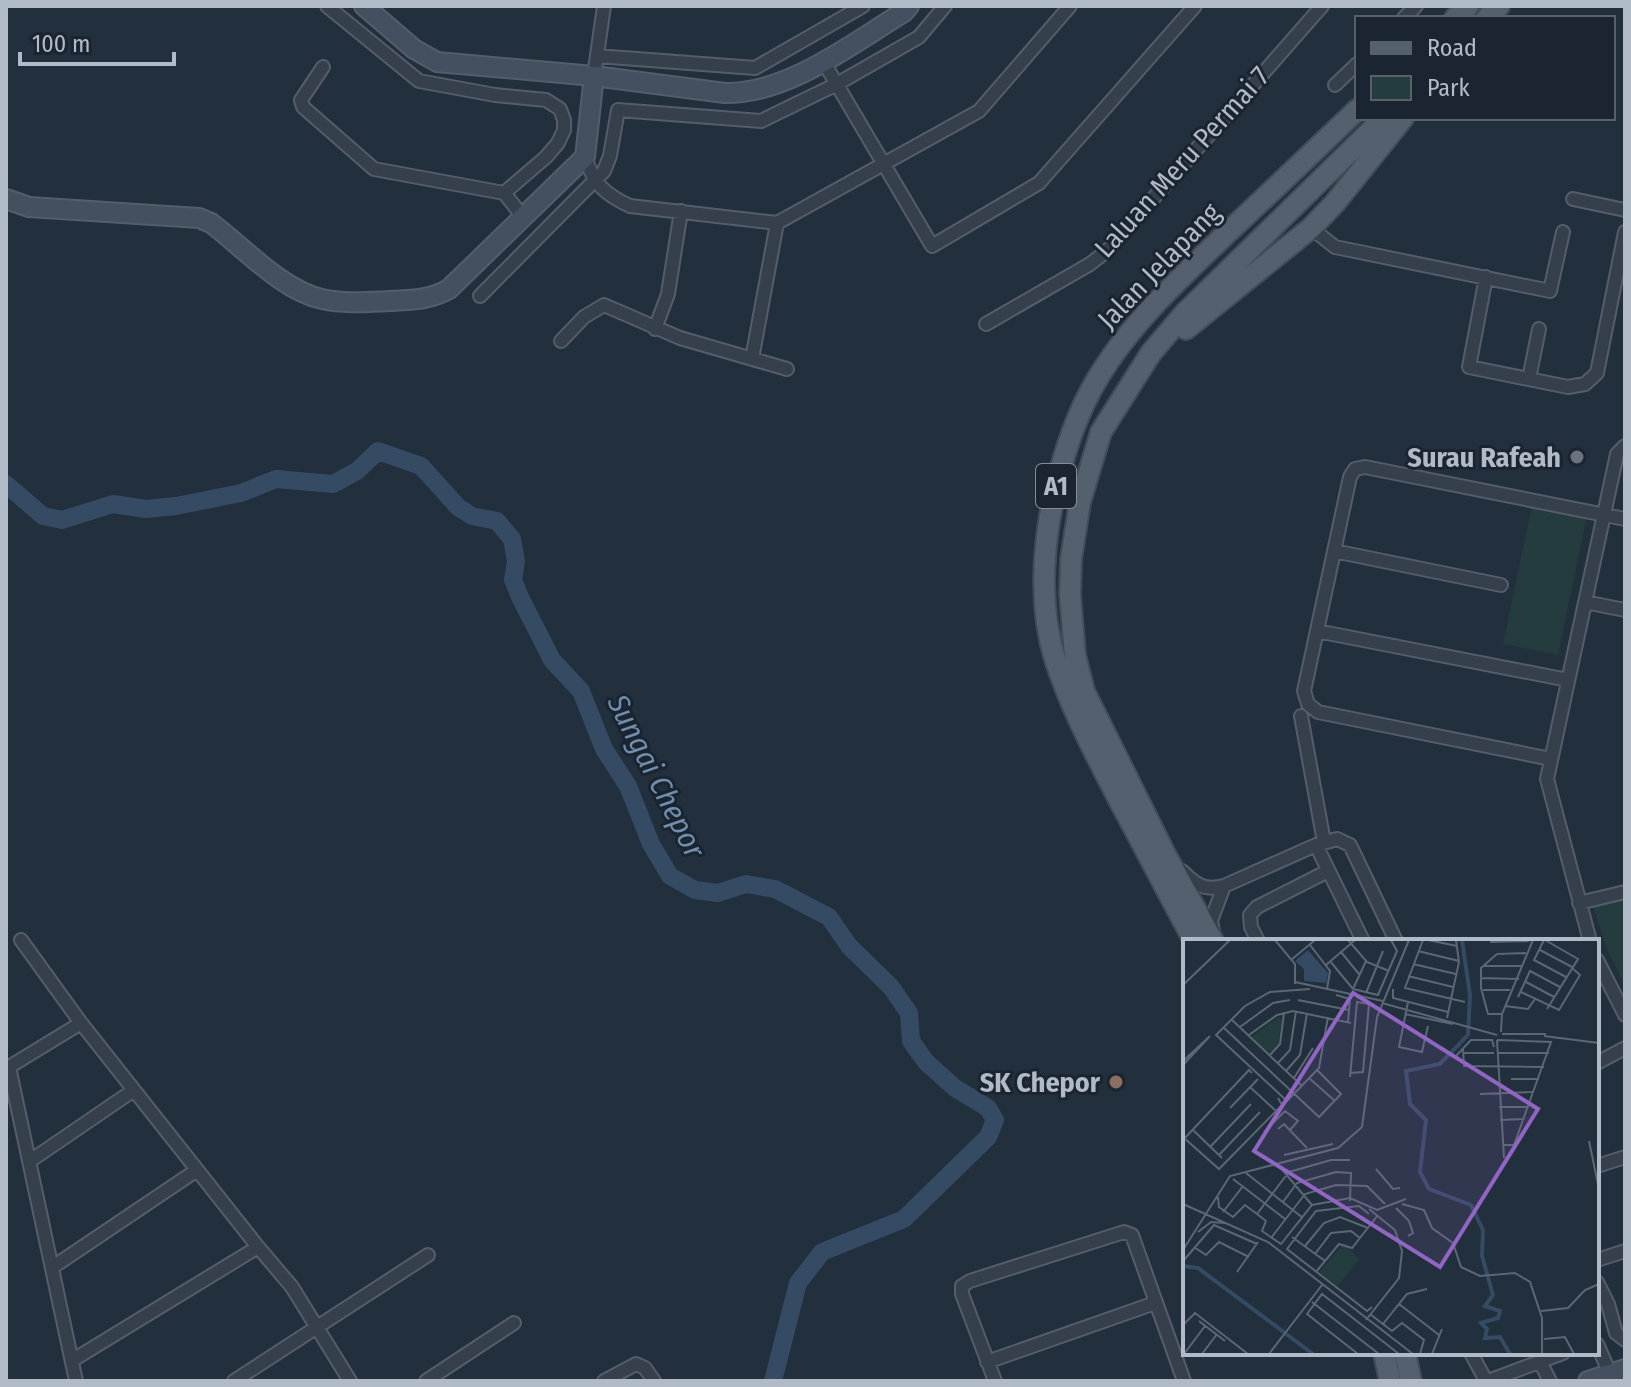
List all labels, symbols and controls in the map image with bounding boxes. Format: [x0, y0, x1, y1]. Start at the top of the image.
scale bar [20, 16, 174, 66]
legend [1355, 16, 1615, 120]
text: 100 m [32, 30, 90, 58]
text: Road [1427, 34, 1477, 62]
street label: Laluan Meru Permai 7 [1088, 60, 1276, 264]
text: Park [1427, 74, 1470, 102]
street label: Jalan Jelapang [1091, 196, 1228, 336]
place label: Surau Rafeah [1407, 441, 1561, 474]
marker: Surau Rafeah [1568, 448, 1586, 466]
road number: A1 [1036, 464, 1076, 508]
water label: Sungai Chepor [599, 688, 713, 865]
inset map [1183, 939, 1599, 1355]
place label: SK Chepor [980, 1066, 1101, 1099]
marker: SK Chepor [1107, 1073, 1125, 1091]

